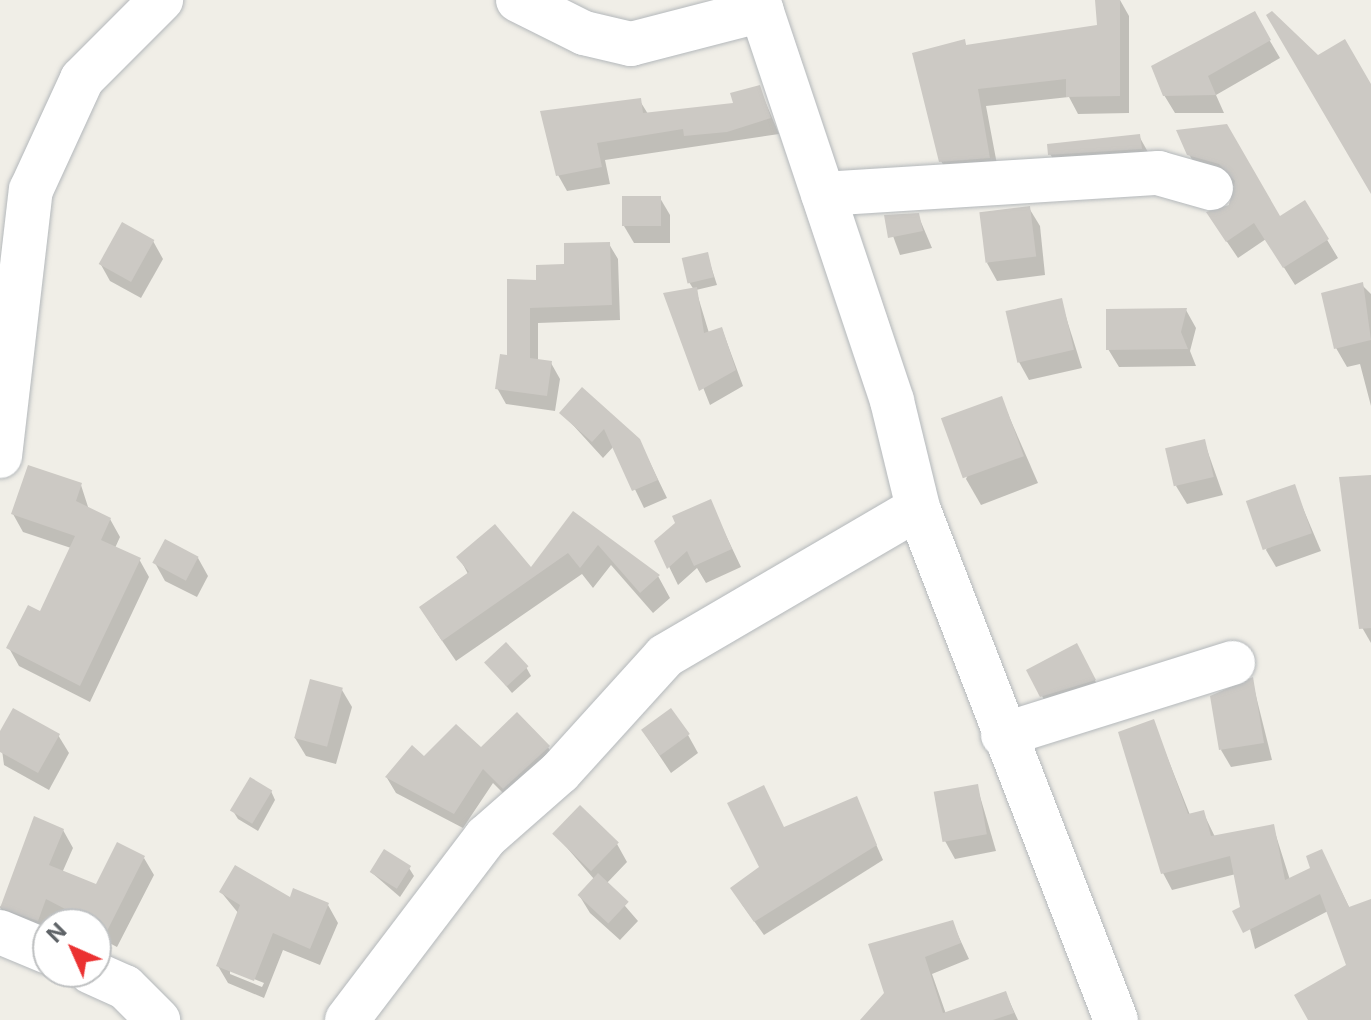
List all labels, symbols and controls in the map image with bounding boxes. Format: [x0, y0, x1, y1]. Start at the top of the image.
north arrow [32, 908, 112, 988]
text: N [41, 917, 72, 948]

